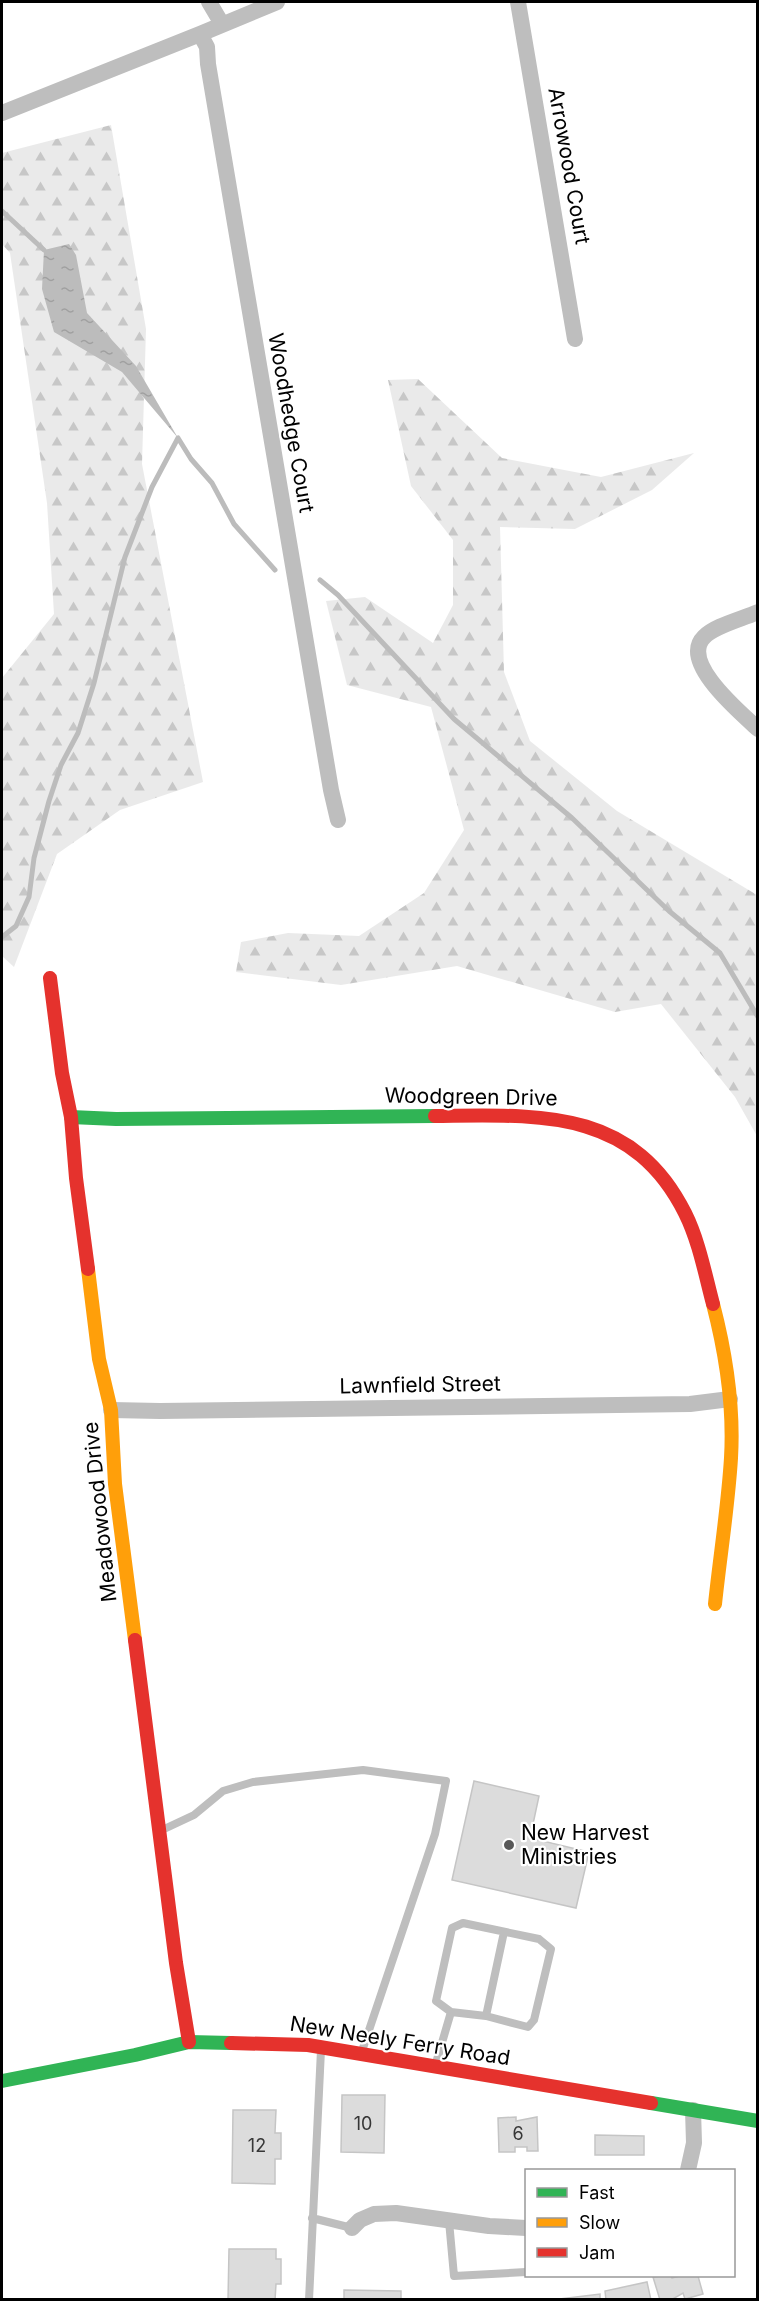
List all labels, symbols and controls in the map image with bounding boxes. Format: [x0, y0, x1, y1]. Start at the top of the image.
street label: Arrowood Court [543, 86, 596, 246]
street label: Woodhedge Court [263, 331, 320, 515]
street label: Woodgreen Drive [384, 1082, 558, 1111]
street label: Lawnfield Street [339, 1371, 501, 1398]
street label: Meadowood Drive [78, 1421, 121, 1603]
place label: New Harvest Ministries [521, 1820, 649, 1869]
marker: New Harvest Ministries [502, 1838, 516, 1852]
street label: New Neely Ferry Road [288, 2011, 512, 2070]
house number: 10 [354, 2113, 372, 2134]
house number: 6 [512, 2123, 524, 2144]
house number: 12 [248, 2135, 266, 2156]
legend [525, 2169, 735, 2277]
text: Fast [579, 2182, 615, 2203]
text: Slow [579, 2212, 620, 2233]
text: Jam [579, 2242, 615, 2263]

